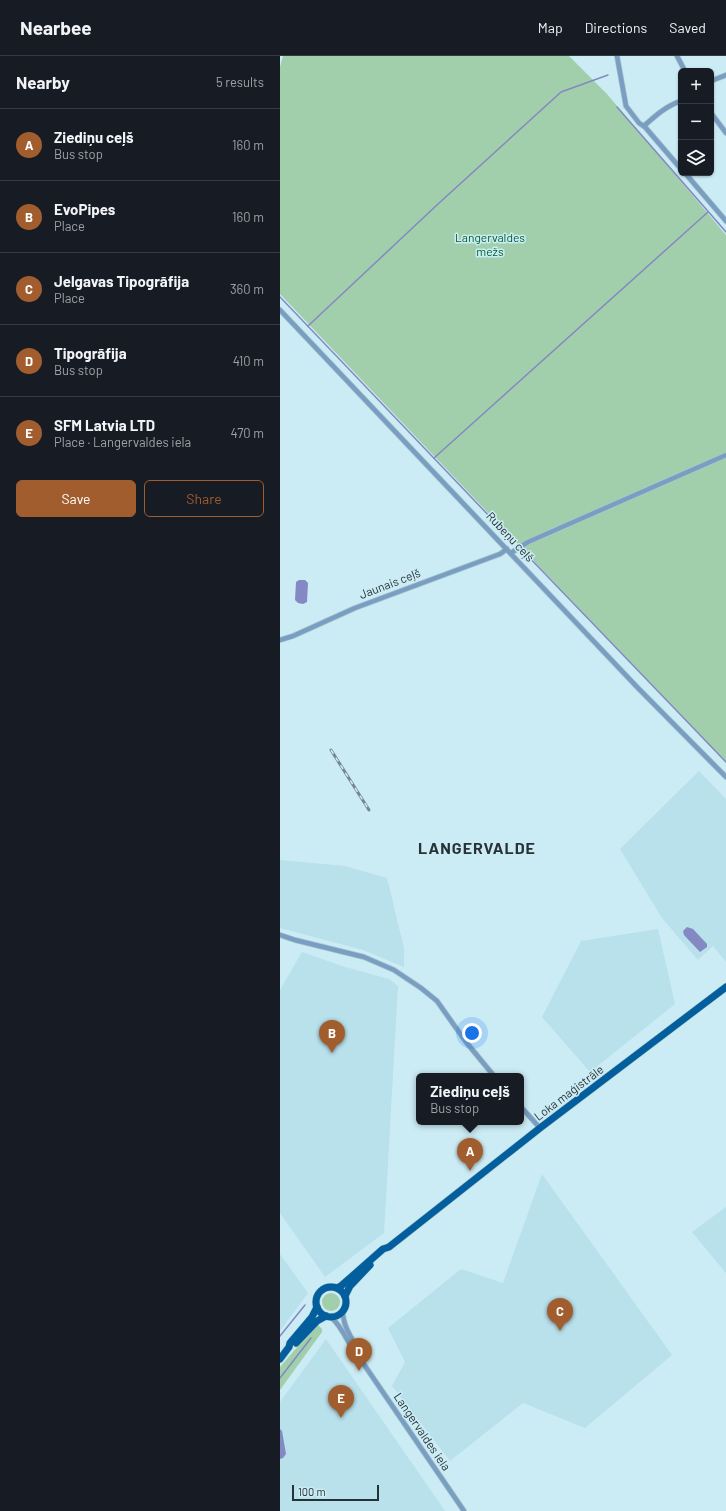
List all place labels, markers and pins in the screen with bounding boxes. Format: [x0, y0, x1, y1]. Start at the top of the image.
pin: B [319, 1020, 345, 1053]
pin: A [457, 1138, 483, 1171]
pin: C [547, 1298, 573, 1331]
pin: D [346, 1338, 372, 1371]
pin: E [328, 1385, 354, 1418]

